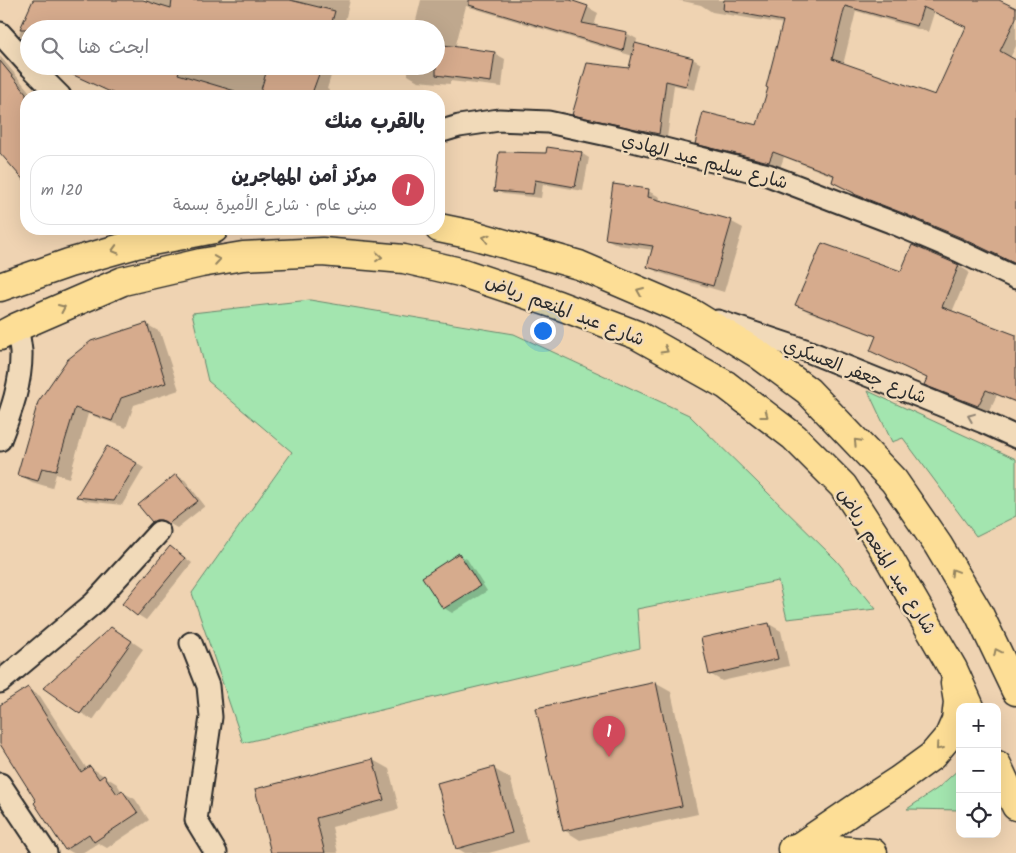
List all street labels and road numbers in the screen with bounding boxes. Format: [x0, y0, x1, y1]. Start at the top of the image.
street label: شارع سليم عبد الهادي [618, 126, 791, 199]
street label: شارع عبد المنعم رياض [481, 268, 648, 355]
street label: شارع جعفر العسكري [779, 332, 930, 413]
street label: شارع عبد المنعم رياض [829, 483, 943, 641]

